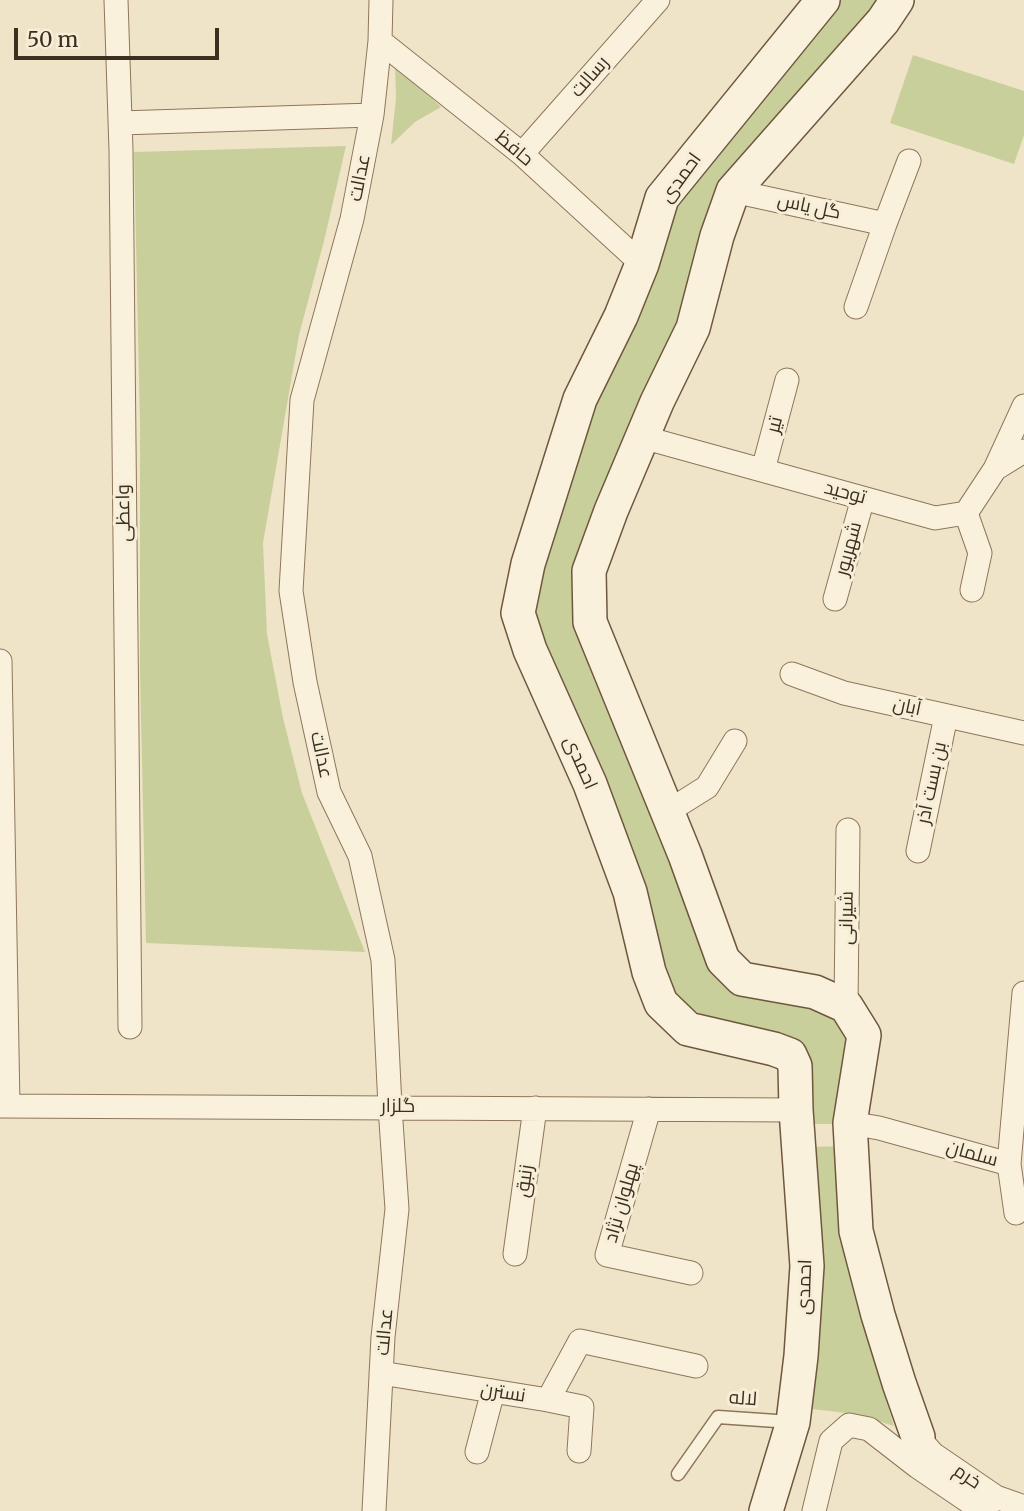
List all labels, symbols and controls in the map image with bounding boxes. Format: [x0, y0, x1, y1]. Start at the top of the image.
scale bar [18, 14, 222, 58]
text: 50 m [27, 26, 78, 53]
street label: رسالت [566, 52, 614, 102]
street label: حافظ [490, 127, 538, 171]
street label: احمدی [655, 149, 707, 207]
street label: عدالت [344, 153, 376, 203]
street label: گل یاس [775, 189, 843, 225]
street label: تیر [762, 414, 788, 436]
street label: توحید [822, 477, 868, 509]
street label: واعظی [112, 484, 136, 542]
street label: شهریور [831, 519, 867, 579]
street label: آبان [891, 693, 923, 721]
street label: عدالت [305, 730, 337, 780]
street label: احمدی [558, 733, 602, 793]
street label: بن بست آذر [912, 740, 952, 826]
street label: شیرانی [835, 891, 859, 945]
street label: گلزار [381, 1096, 415, 1118]
street label: سلمان [944, 1136, 1000, 1172]
street label: پهلوان نژاد [600, 1161, 644, 1245]
street label: زنبق [511, 1163, 539, 1199]
street label: احمدی [793, 1259, 817, 1315]
street label: عدالت [372, 1307, 398, 1357]
street label: نسترن [479, 1378, 527, 1408]
street label: لاله [728, 1387, 758, 1411]
street label: خرم [949, 1460, 985, 1494]

